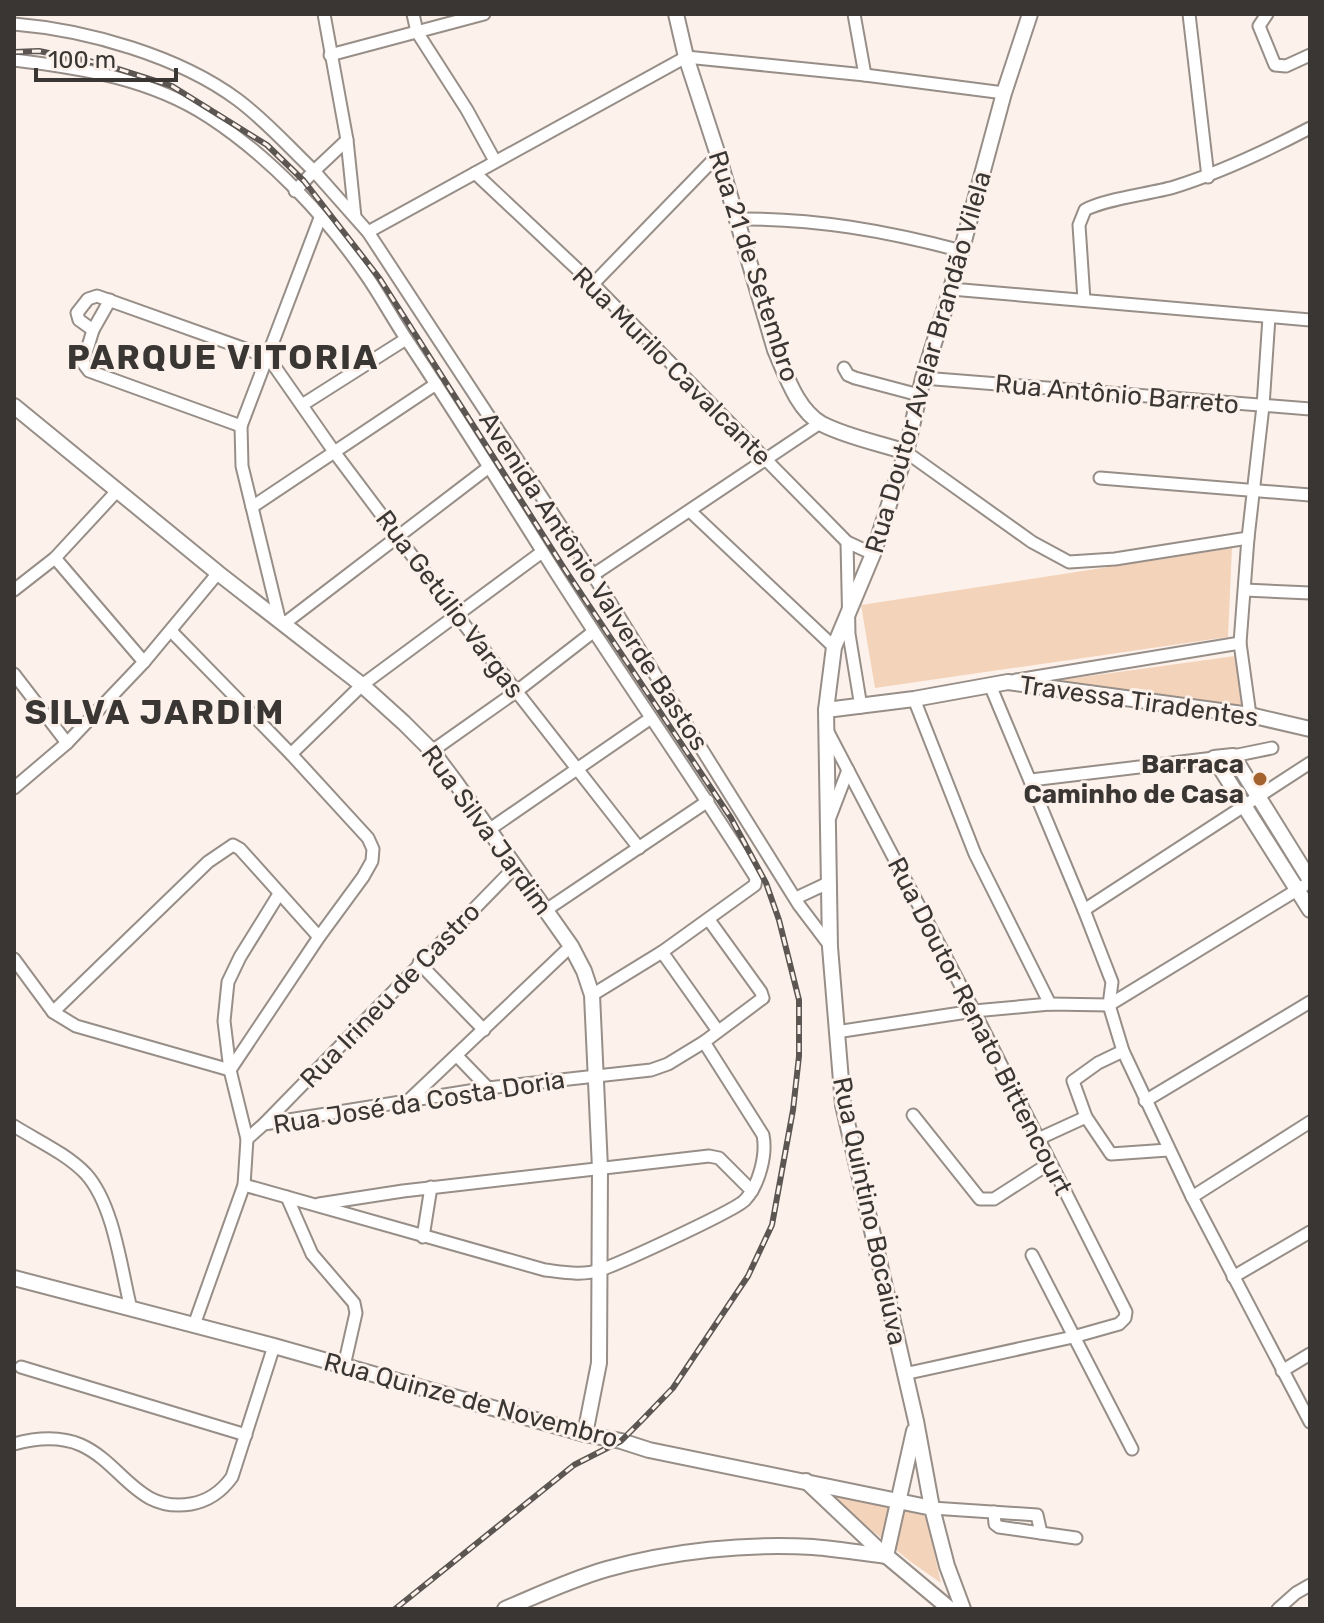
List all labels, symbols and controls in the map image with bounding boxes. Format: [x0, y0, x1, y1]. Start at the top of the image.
scale bar [36, 32, 176, 82]
text: 100 m [48, 46, 116, 74]
street label: Rua 21 de Setembro [702, 147, 806, 386]
street label: Rua Doutor Avelar Brandão Vilela [859, 168, 998, 557]
street label: Rua Murilo Cavalcante [566, 260, 778, 472]
district label: PARQUE VITORIA [67, 337, 379, 378]
street label: Rua Antônio Barreto [994, 368, 1240, 421]
street label: Avenida Antônio Valverde Bastos [472, 406, 715, 756]
street label: Rua Getúlio Vargas [369, 504, 530, 704]
street label: Travessa Tiradentes [1018, 669, 1260, 734]
district label: SILVA JARDIM [25, 692, 285, 733]
street label: Rua Silva Jardim [415, 739, 559, 921]
place label: Barraca Caminho de Casa [1023, 749, 1244, 810]
marker: Barraca Caminho de Casa [1251, 770, 1269, 788]
street label: Rua Doutor Renato Bittencourt [881, 852, 1078, 1200]
street label: Rua Irineu de Castro [294, 896, 487, 1094]
street label: Rua José da Costa Doria [271, 1064, 567, 1141]
street label: Rua Quintino Bocaiúva [826, 1074, 913, 1348]
street label: Rua Quinze de Novembro [320, 1346, 621, 1455]

